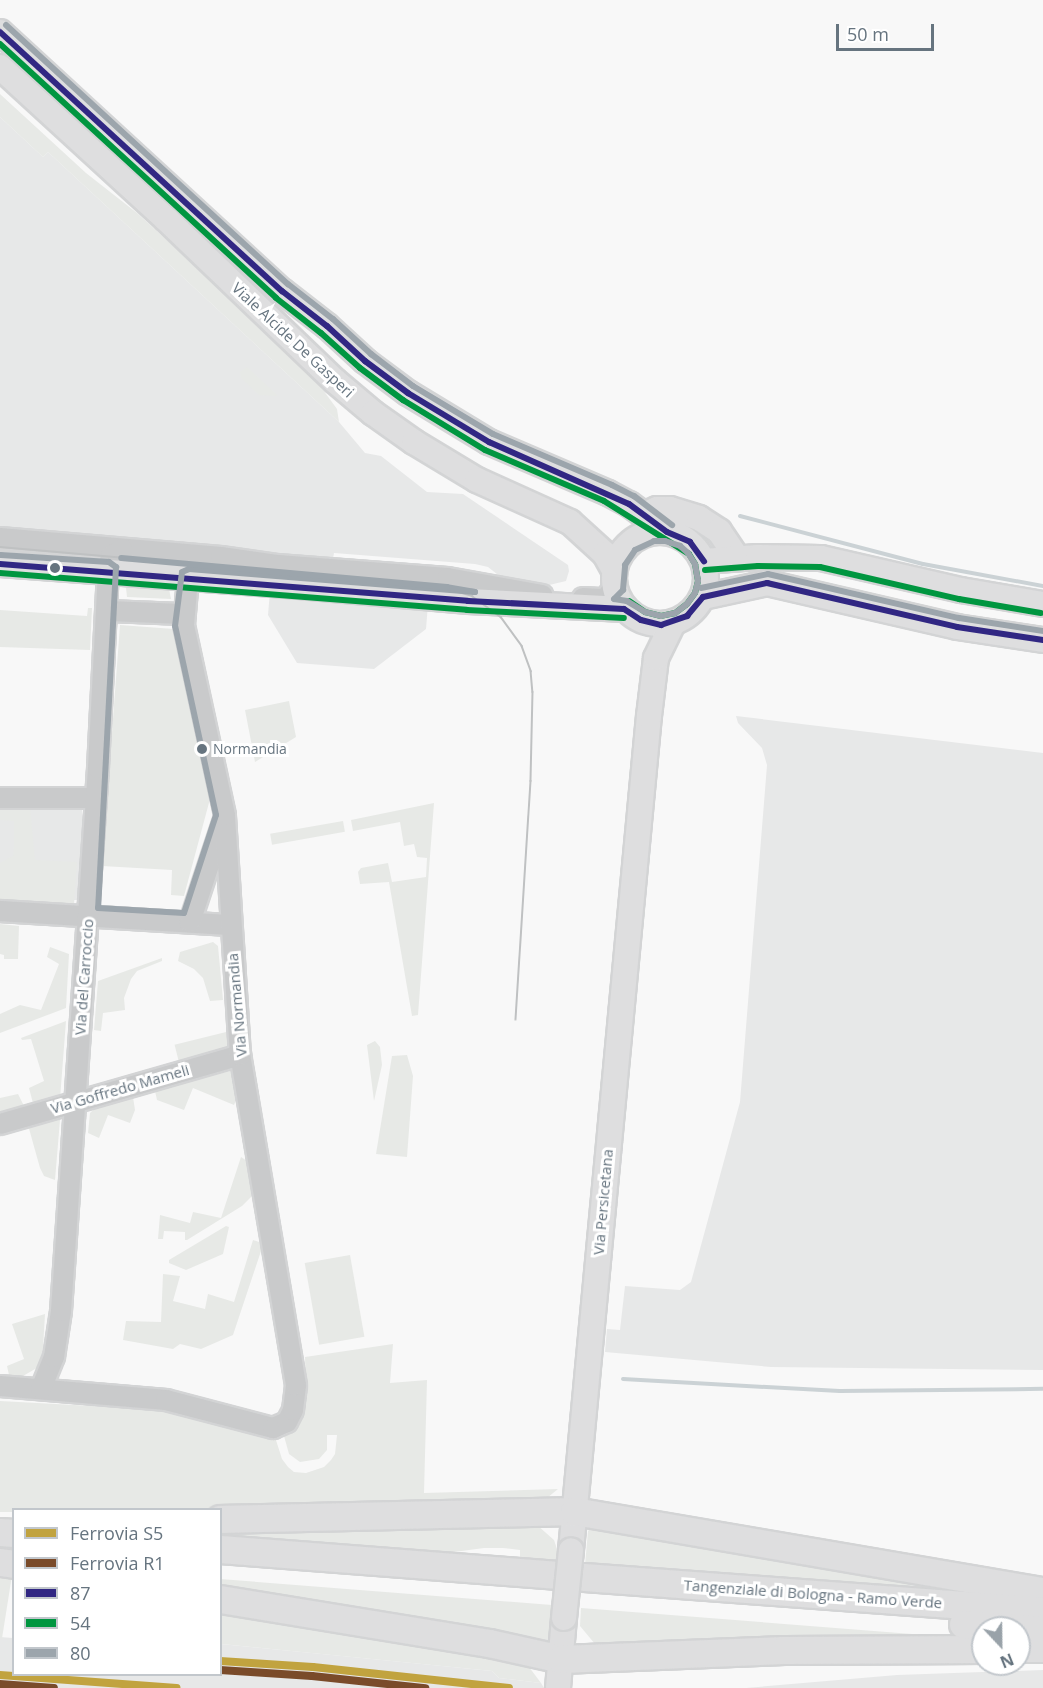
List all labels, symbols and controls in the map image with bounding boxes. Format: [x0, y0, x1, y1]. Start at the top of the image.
scale bar [839, 12, 936, 50]
text: 50 m [847, 22, 889, 46]
street label: Viale Alcide De Gasperi [228, 279, 358, 401]
unlabelled marker [49, 562, 61, 574]
place label: Normandia [213, 741, 287, 757]
marker: Normandia [196, 743, 208, 755]
street label: Via del Carroccio [71, 918, 97, 1036]
street label: Via Normandia [223, 952, 251, 1058]
street label: Via Goffredo Mameli [49, 1061, 191, 1117]
street label: Via Persicetana [589, 1148, 617, 1256]
legend [12, 1508, 222, 1676]
text: Ferrovia S5 [70, 1521, 163, 1545]
text: Ferrovia R1 [70, 1551, 165, 1575]
street label: Tangenziale di Bologna - Ramo Verde [683, 1576, 943, 1612]
text: 87 [70, 1581, 91, 1605]
text: 54 [70, 1611, 91, 1635]
north arrow [971, 1616, 1031, 1676]
text: 80 [70, 1641, 91, 1665]
text: N [997, 1648, 1017, 1673]

